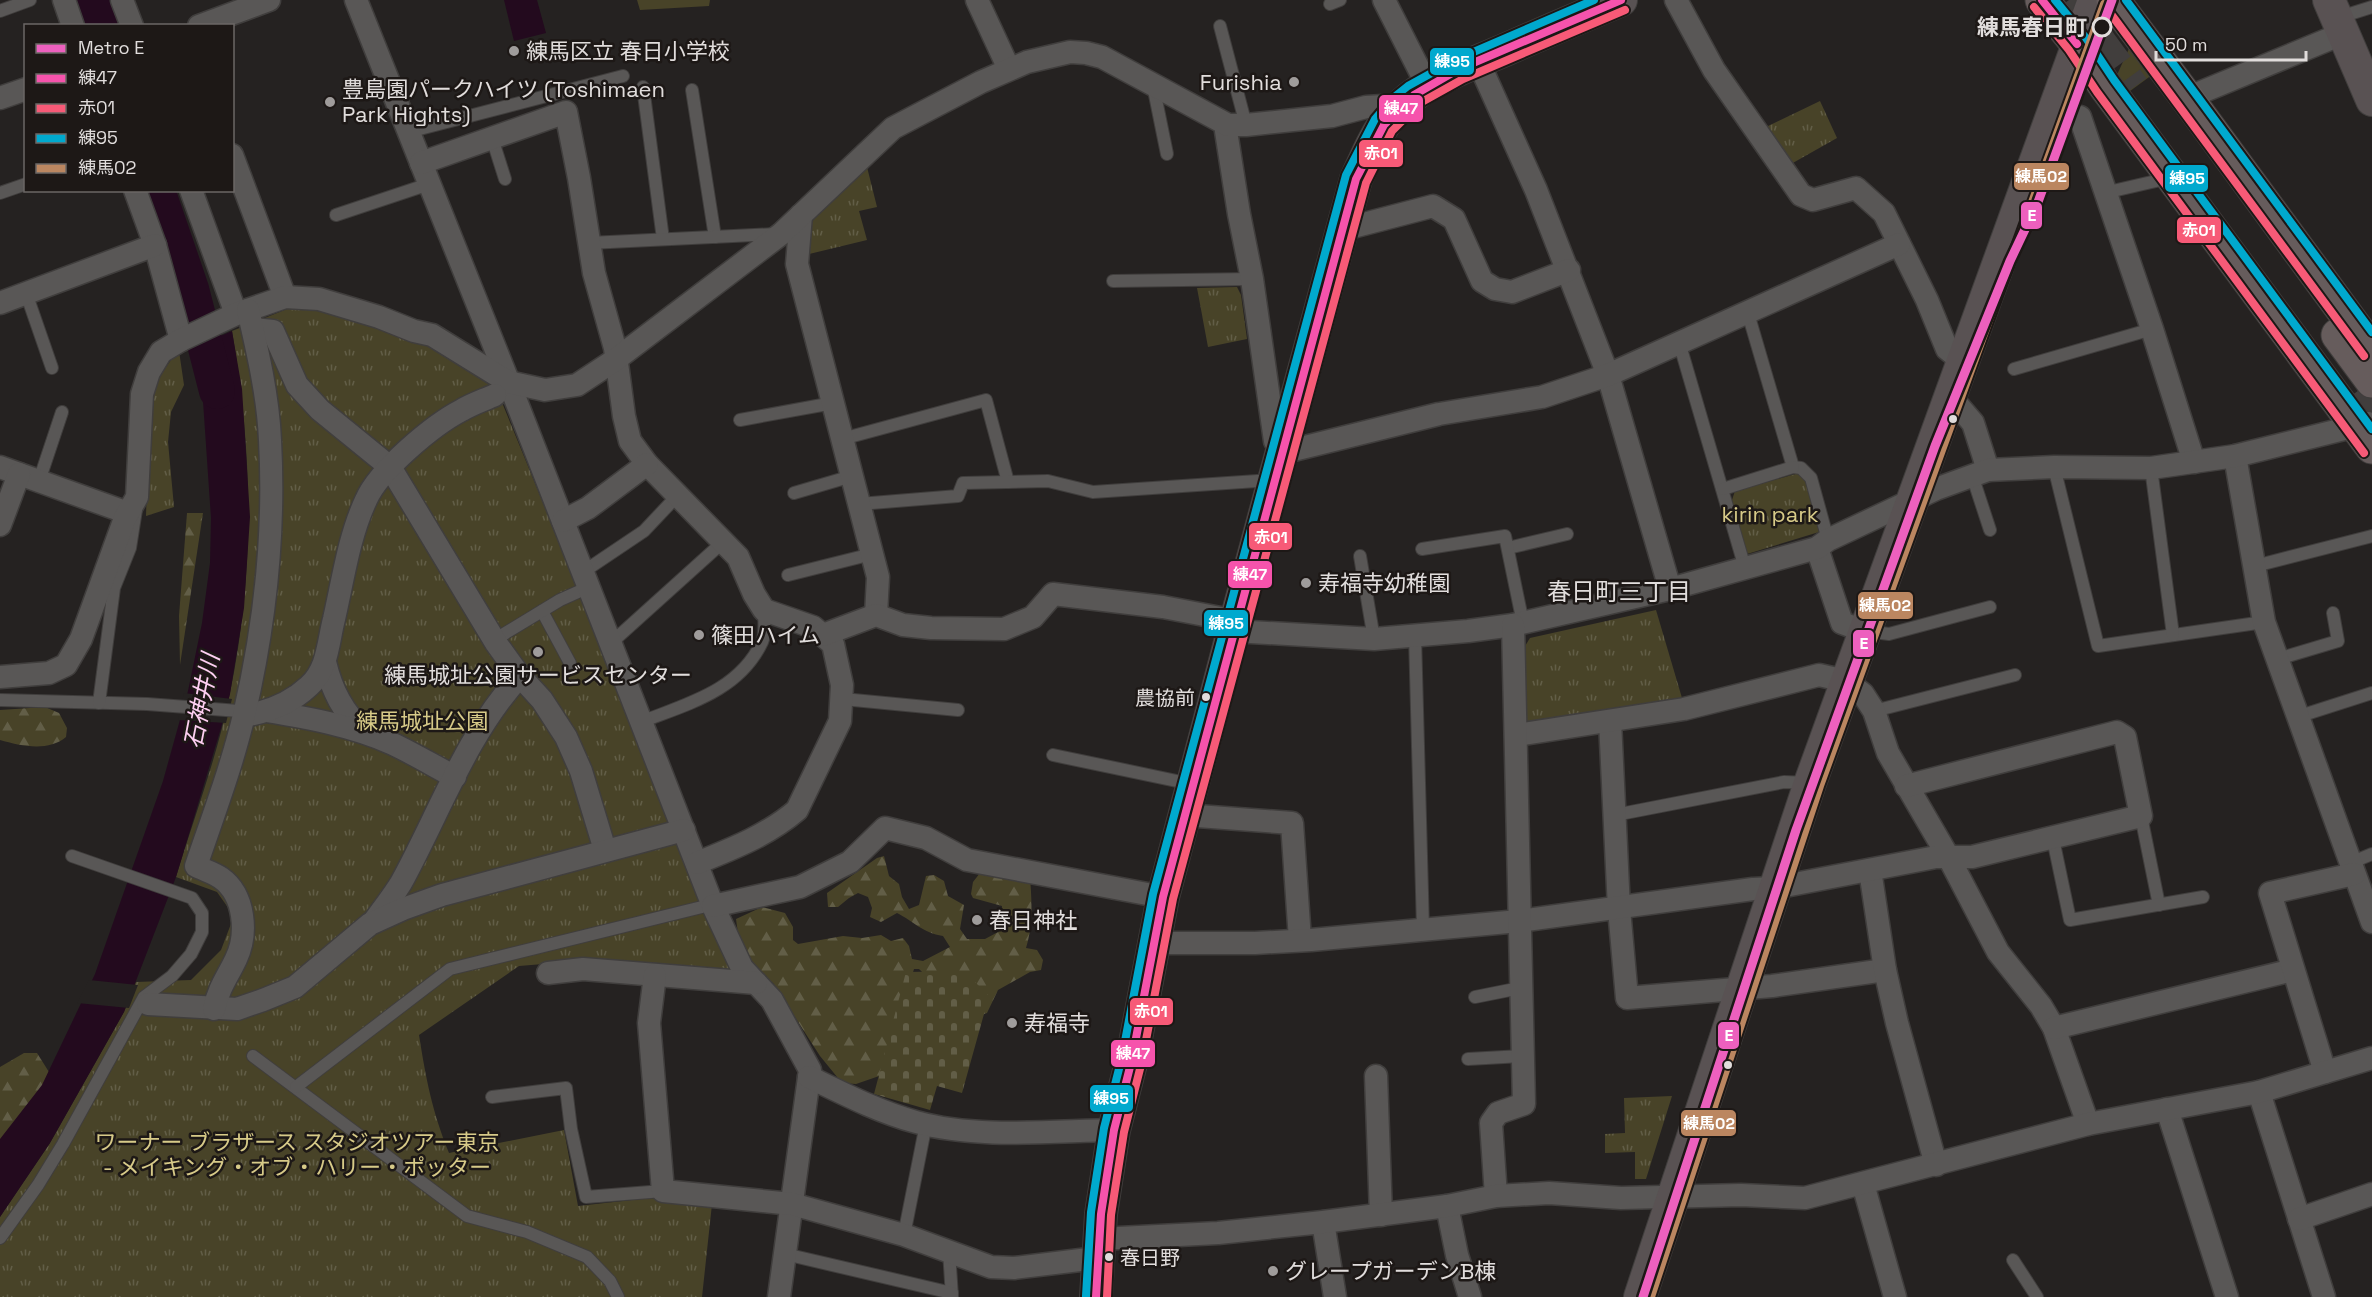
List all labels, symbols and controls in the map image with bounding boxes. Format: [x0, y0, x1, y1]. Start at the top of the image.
place label: 練馬春日町 [1977, 13, 2087, 41]
marker: 練馬春日町 [2092, 17, 2112, 37]
legend [24, 24, 234, 192]
scale bar [2156, 24, 2306, 62]
text: 50 m [2165, 33, 2207, 56]
text: Metro E [78, 36, 145, 59]
place label: 練馬区立 春日小学校 [526, 37, 730, 65]
marker: 練馬区立 春日小学校 [507, 44, 521, 58]
line badge: 練95 [1429, 47, 1475, 76]
text: 練95 [1434, 51, 1470, 72]
text: 練47 [78, 66, 117, 89]
place label: Furishia [1200, 68, 1282, 96]
place label: 豊島園パークハイツ (Toshimaen Park Hights) [342, 75, 665, 128]
marker: Furishia [1287, 75, 1301, 89]
line badge: 練47 [1378, 94, 1424, 123]
marker: 豊島園パークハイツ (Toshimaen Park Hights) [323, 95, 337, 109]
text: 赤01 [78, 96, 115, 119]
text: 練47 [1384, 98, 1418, 119]
text: 練95 [78, 126, 118, 149]
line badge: 赤01 [1358, 139, 1404, 168]
text: 赤01 [1364, 143, 1398, 164]
text: 練馬02 [78, 156, 136, 179]
line badge: 練馬02 [2013, 162, 2070, 191]
line badge: 練95 [2164, 164, 2209, 193]
text: 練馬02 [2015, 166, 2067, 187]
text: 練95 [2169, 168, 2205, 189]
line badge: E [2020, 201, 2043, 230]
text: E [2028, 205, 2037, 226]
line badge: 赤01 [2176, 216, 2222, 244]
text: 赤01 [2182, 220, 2216, 241]
unlabelled marker [1947, 413, 1959, 425]
park label: kirin park [1722, 500, 1819, 528]
line badge: 赤01 [1248, 522, 1293, 551]
text: 赤01 [1254, 527, 1288, 548]
line badge: 練47 [1227, 560, 1273, 589]
text: 練47 [1233, 564, 1267, 585]
place label: 寿福寺幼稚園 [1318, 569, 1450, 597]
marker: 寿福寺幼稚園 [1299, 576, 1313, 590]
district label: 春日町三丁目 [1547, 576, 1691, 607]
line badge: 練馬02 [1857, 591, 1914, 620]
text: 練馬02 [1859, 595, 1911, 616]
line badge: 練95 [1203, 609, 1249, 637]
text: 練95 [1208, 613, 1244, 634]
place label: 篠田ハイム [711, 621, 820, 649]
marker: 篠田ハイム [692, 628, 706, 642]
line badge: E [1852, 629, 1875, 658]
text: E [1860, 633, 1869, 654]
marker: 練馬城址公園サービスセンター [531, 645, 545, 659]
water label: 石神井川 [177, 648, 226, 751]
place label: 練馬城址公園サービスセンター [384, 661, 692, 689]
place label: 農協前 [1135, 685, 1195, 711]
marker: 農協前 [1200, 691, 1212, 703]
park label: 練馬城址公園 [356, 707, 488, 735]
place label: 春日神社 [989, 906, 1077, 934]
marker: 春日神社 [970, 913, 984, 927]
line badge: 赤01 [1129, 997, 1174, 1026]
text: 赤01 [1134, 1001, 1168, 1022]
place label: 寿福寺 [1024, 1009, 1090, 1037]
marker: 寿福寺 [1005, 1016, 1019, 1030]
line badge: E [1717, 1021, 1740, 1050]
text: E [1725, 1025, 1734, 1046]
line badge: 練47 [1110, 1039, 1156, 1068]
text: 練47 [1116, 1043, 1150, 1064]
unlabelled marker [1722, 1059, 1734, 1071]
line badge: 練95 [1089, 1084, 1134, 1113]
text: 練95 [1093, 1088, 1129, 1109]
line badge: 練馬02 [1680, 1109, 1737, 1137]
text: 練馬02 [1683, 1113, 1735, 1134]
park label: ワーナー ブラザース スタジオツアー東京 - メイキング・オブ・ハリー・ポッター [95, 1128, 499, 1181]
place label: 春日野 [1120, 1245, 1180, 1271]
marker: 春日野 [1103, 1251, 1115, 1263]
place label: グレープガーデンB棟 [1285, 1257, 1496, 1285]
marker: グレープガーデンB棟 [1266, 1264, 1280, 1278]

